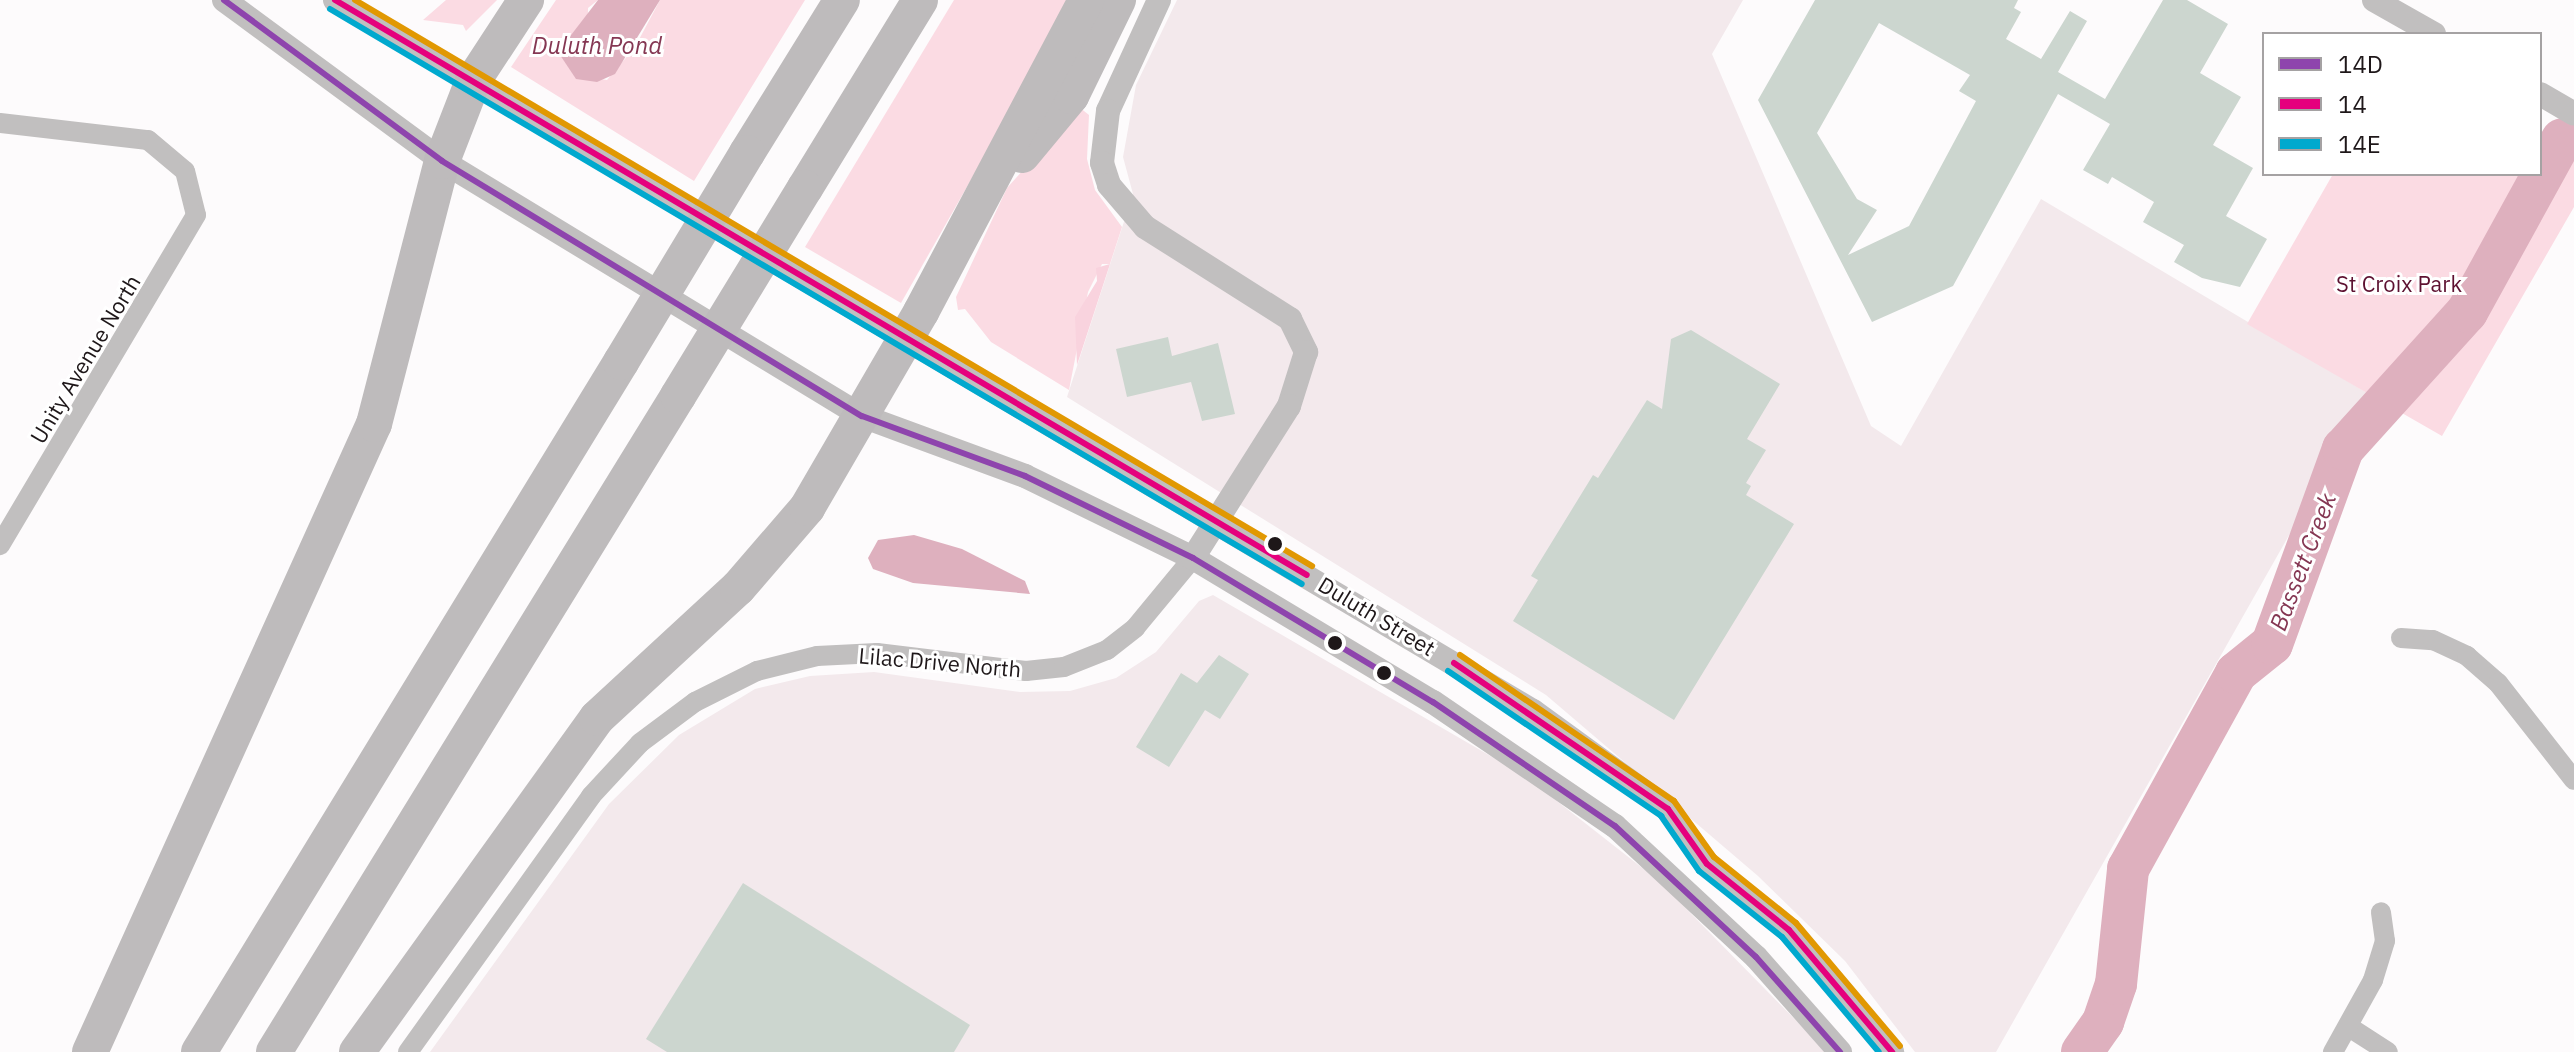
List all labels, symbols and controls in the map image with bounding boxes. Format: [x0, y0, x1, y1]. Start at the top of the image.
water label: Duluth Pond [532, 32, 662, 60]
legend [2262, 32, 2542, 176]
text: 14D [2338, 48, 2383, 80]
text: 14 [2338, 88, 2367, 120]
text: 14E [2338, 128, 2381, 160]
street label: Unity Avenue North [24, 270, 146, 448]
park label: St Croix Park [2336, 271, 2462, 297]
water label: Bassett Creek [2264, 489, 2342, 635]
unlabelled marker [1267, 536, 1283, 552]
street label: Duluth Street [1314, 571, 1440, 661]
unlabelled marker [1327, 635, 1343, 651]
street label: Lilac Drive North [858, 642, 1022, 682]
unlabelled marker [1376, 665, 1392, 681]

